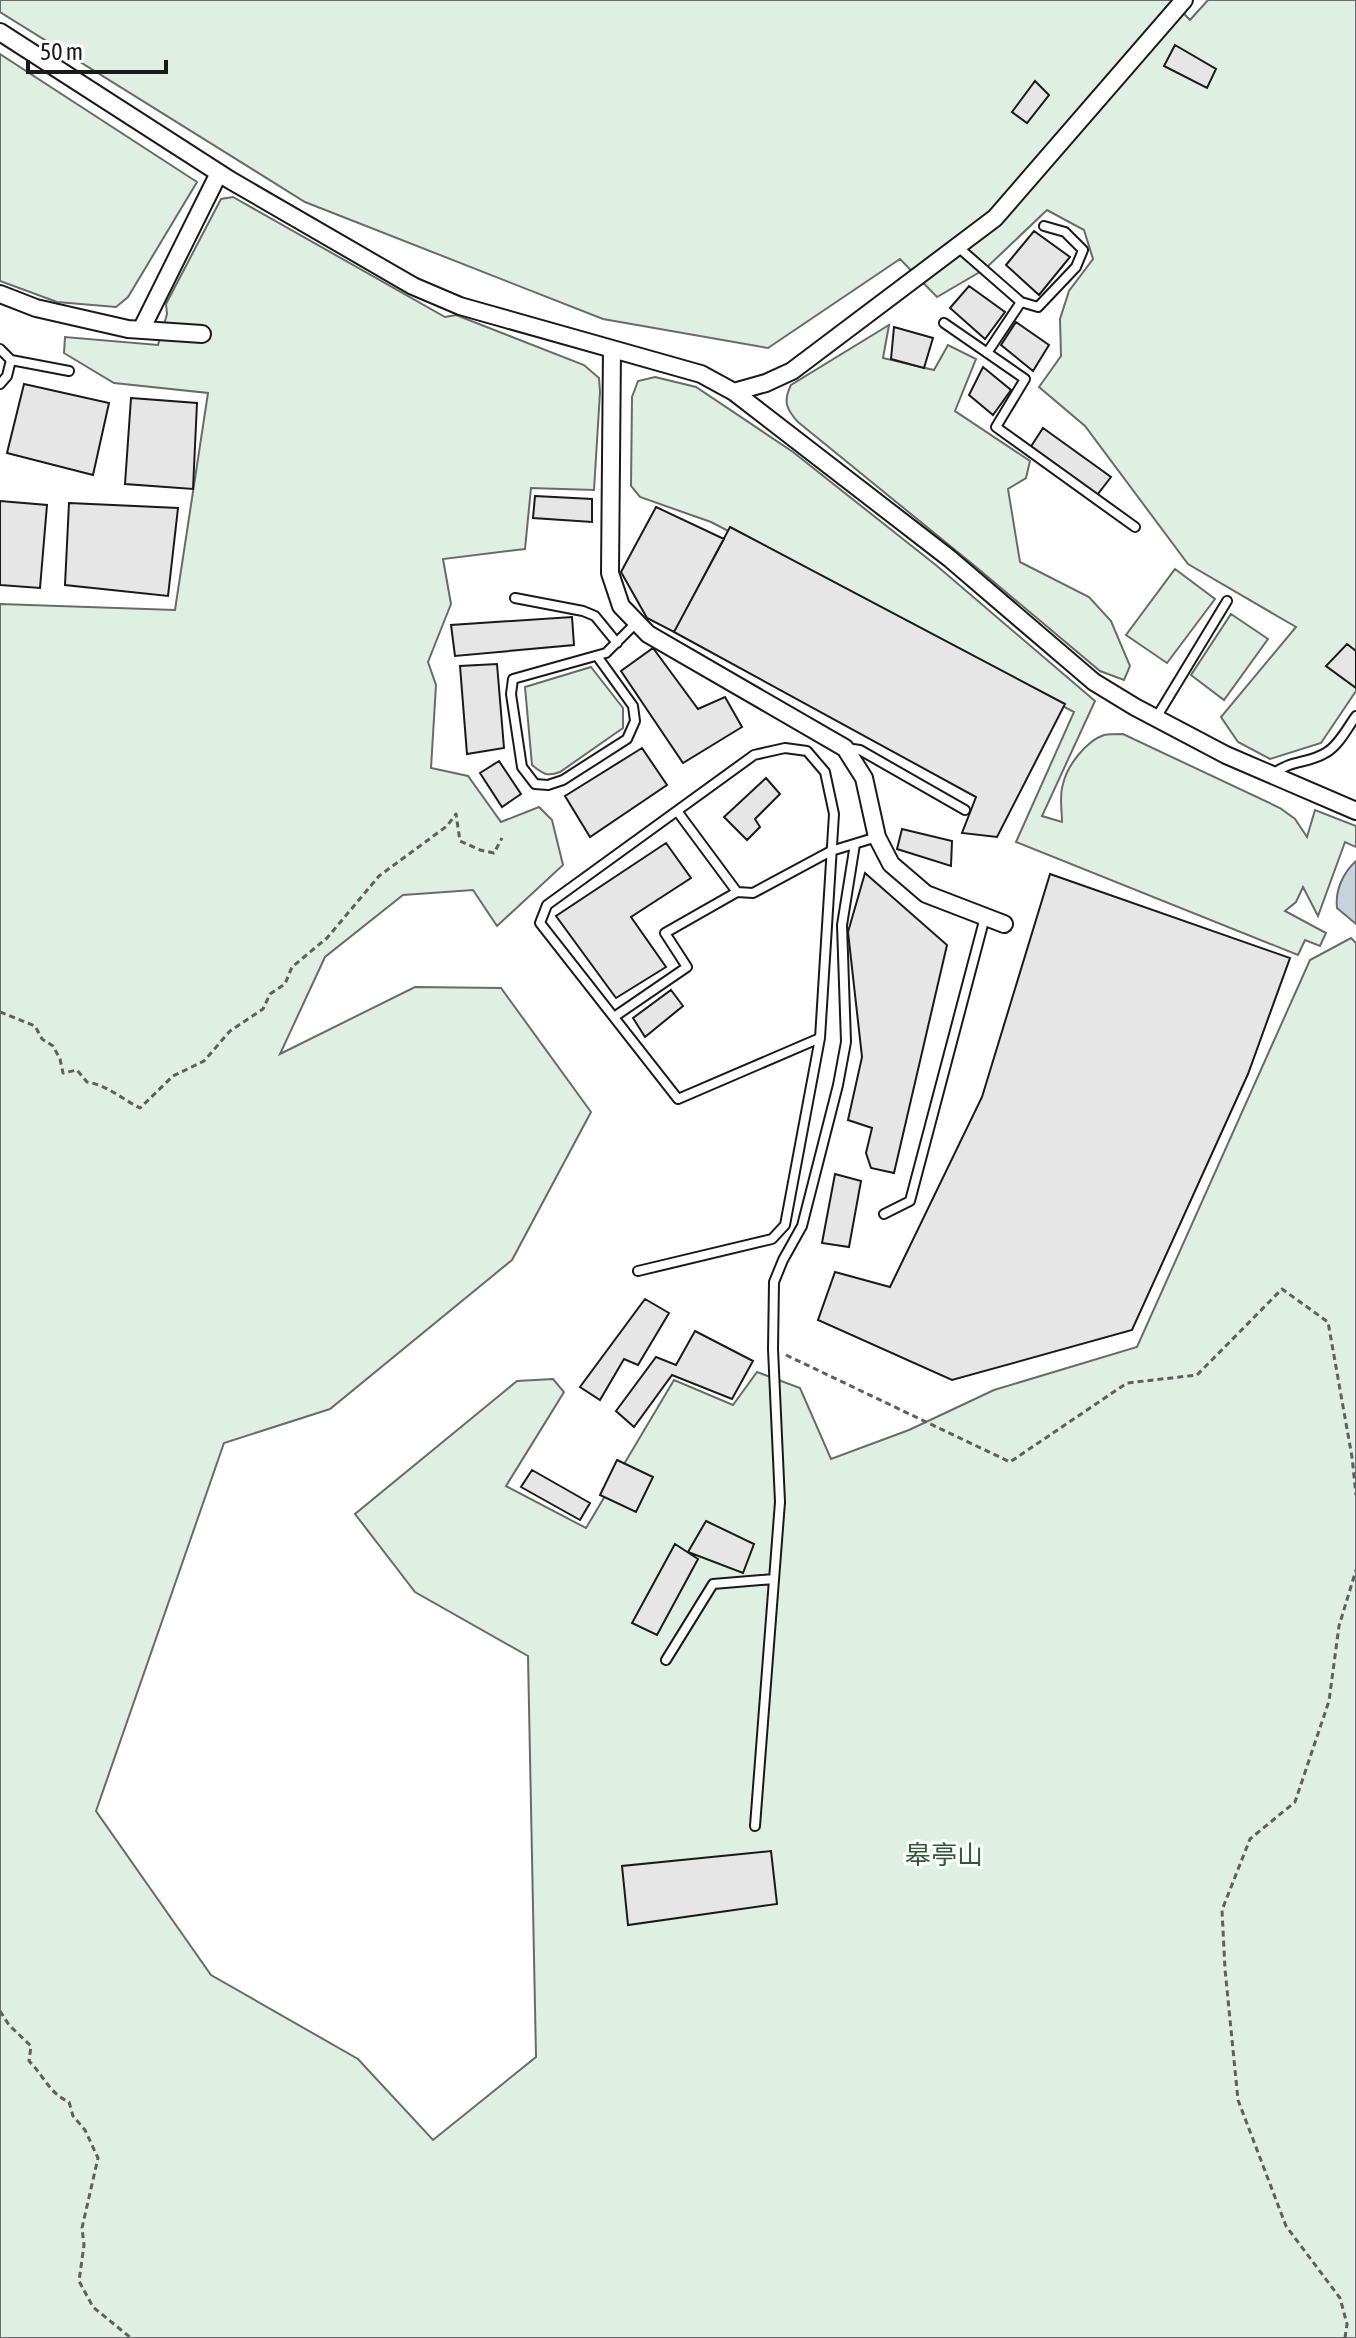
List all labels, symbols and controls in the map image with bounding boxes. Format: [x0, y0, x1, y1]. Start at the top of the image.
scale bar [28, 24, 166, 74]
text: 50 m [40, 38, 83, 65]
park label: 皋亭山 [905, 1840, 983, 1870]

